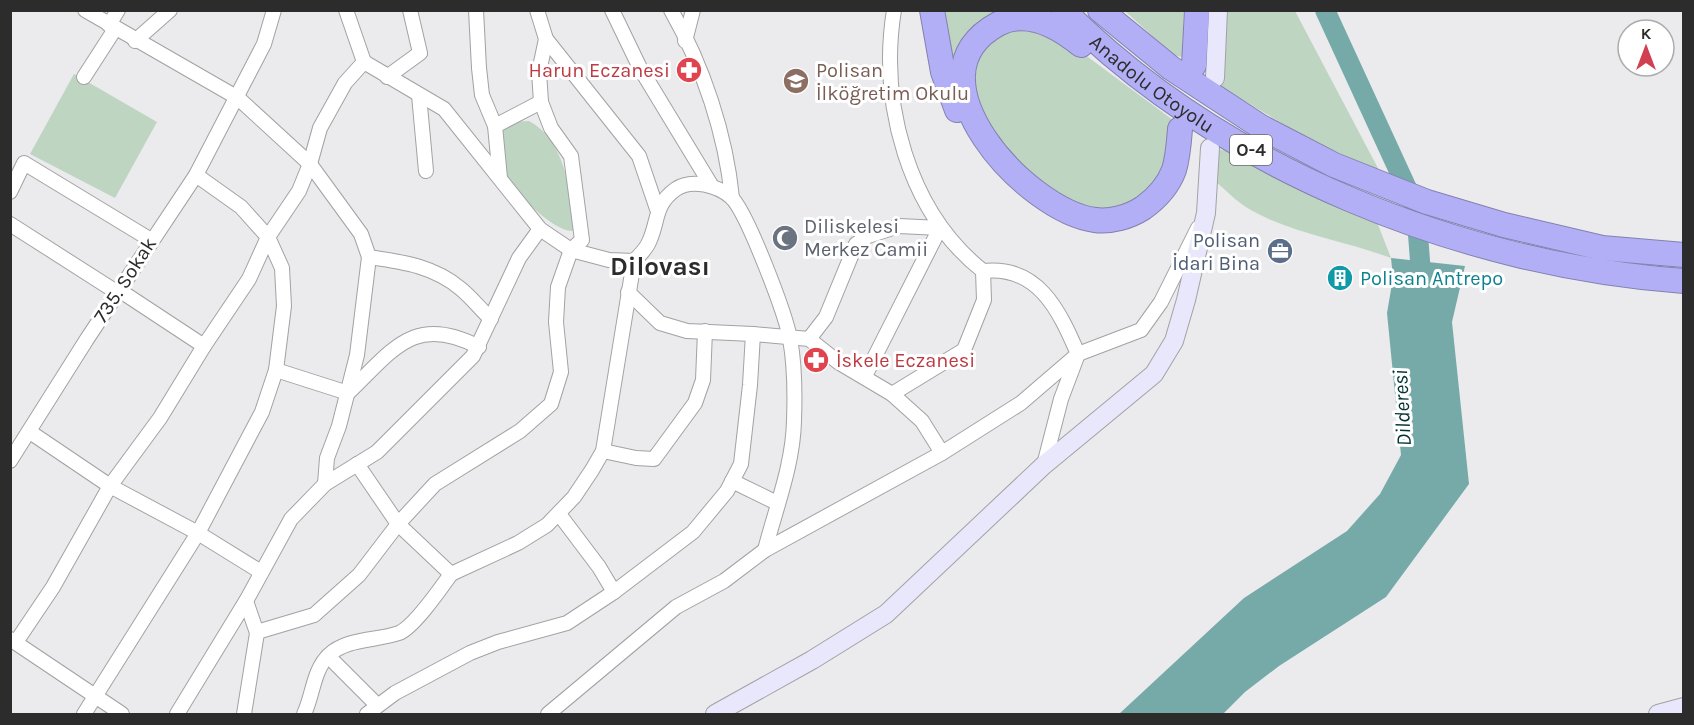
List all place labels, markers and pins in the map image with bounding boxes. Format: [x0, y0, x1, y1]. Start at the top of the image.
pharmacy icon: Harun Eczanesi [674, 55, 704, 85]
place label: Harun Eczanesi [529, 59, 670, 82]
place label: Polisan İlköğretim Okulu [816, 59, 969, 105]
school or university icon: Polisan İlköğretim Okulu [781, 66, 811, 96]
place label: Diliskelesi Merkez Camii [804, 215, 928, 261]
mosque icon: Diliskelesi Merkez Camii [770, 223, 800, 253]
place label: Polisan İdari Bina [1172, 229, 1260, 275]
office icon: Polisan İdari Bina [1265, 236, 1295, 266]
building icon: Polisan Antrepo [1325, 263, 1355, 293]
place label: Polisan Antrepo [1360, 267, 1503, 290]
pharmacy icon: İskele Eczanesi [801, 345, 831, 375]
place label: İskele Eczanesi [836, 349, 975, 372]

